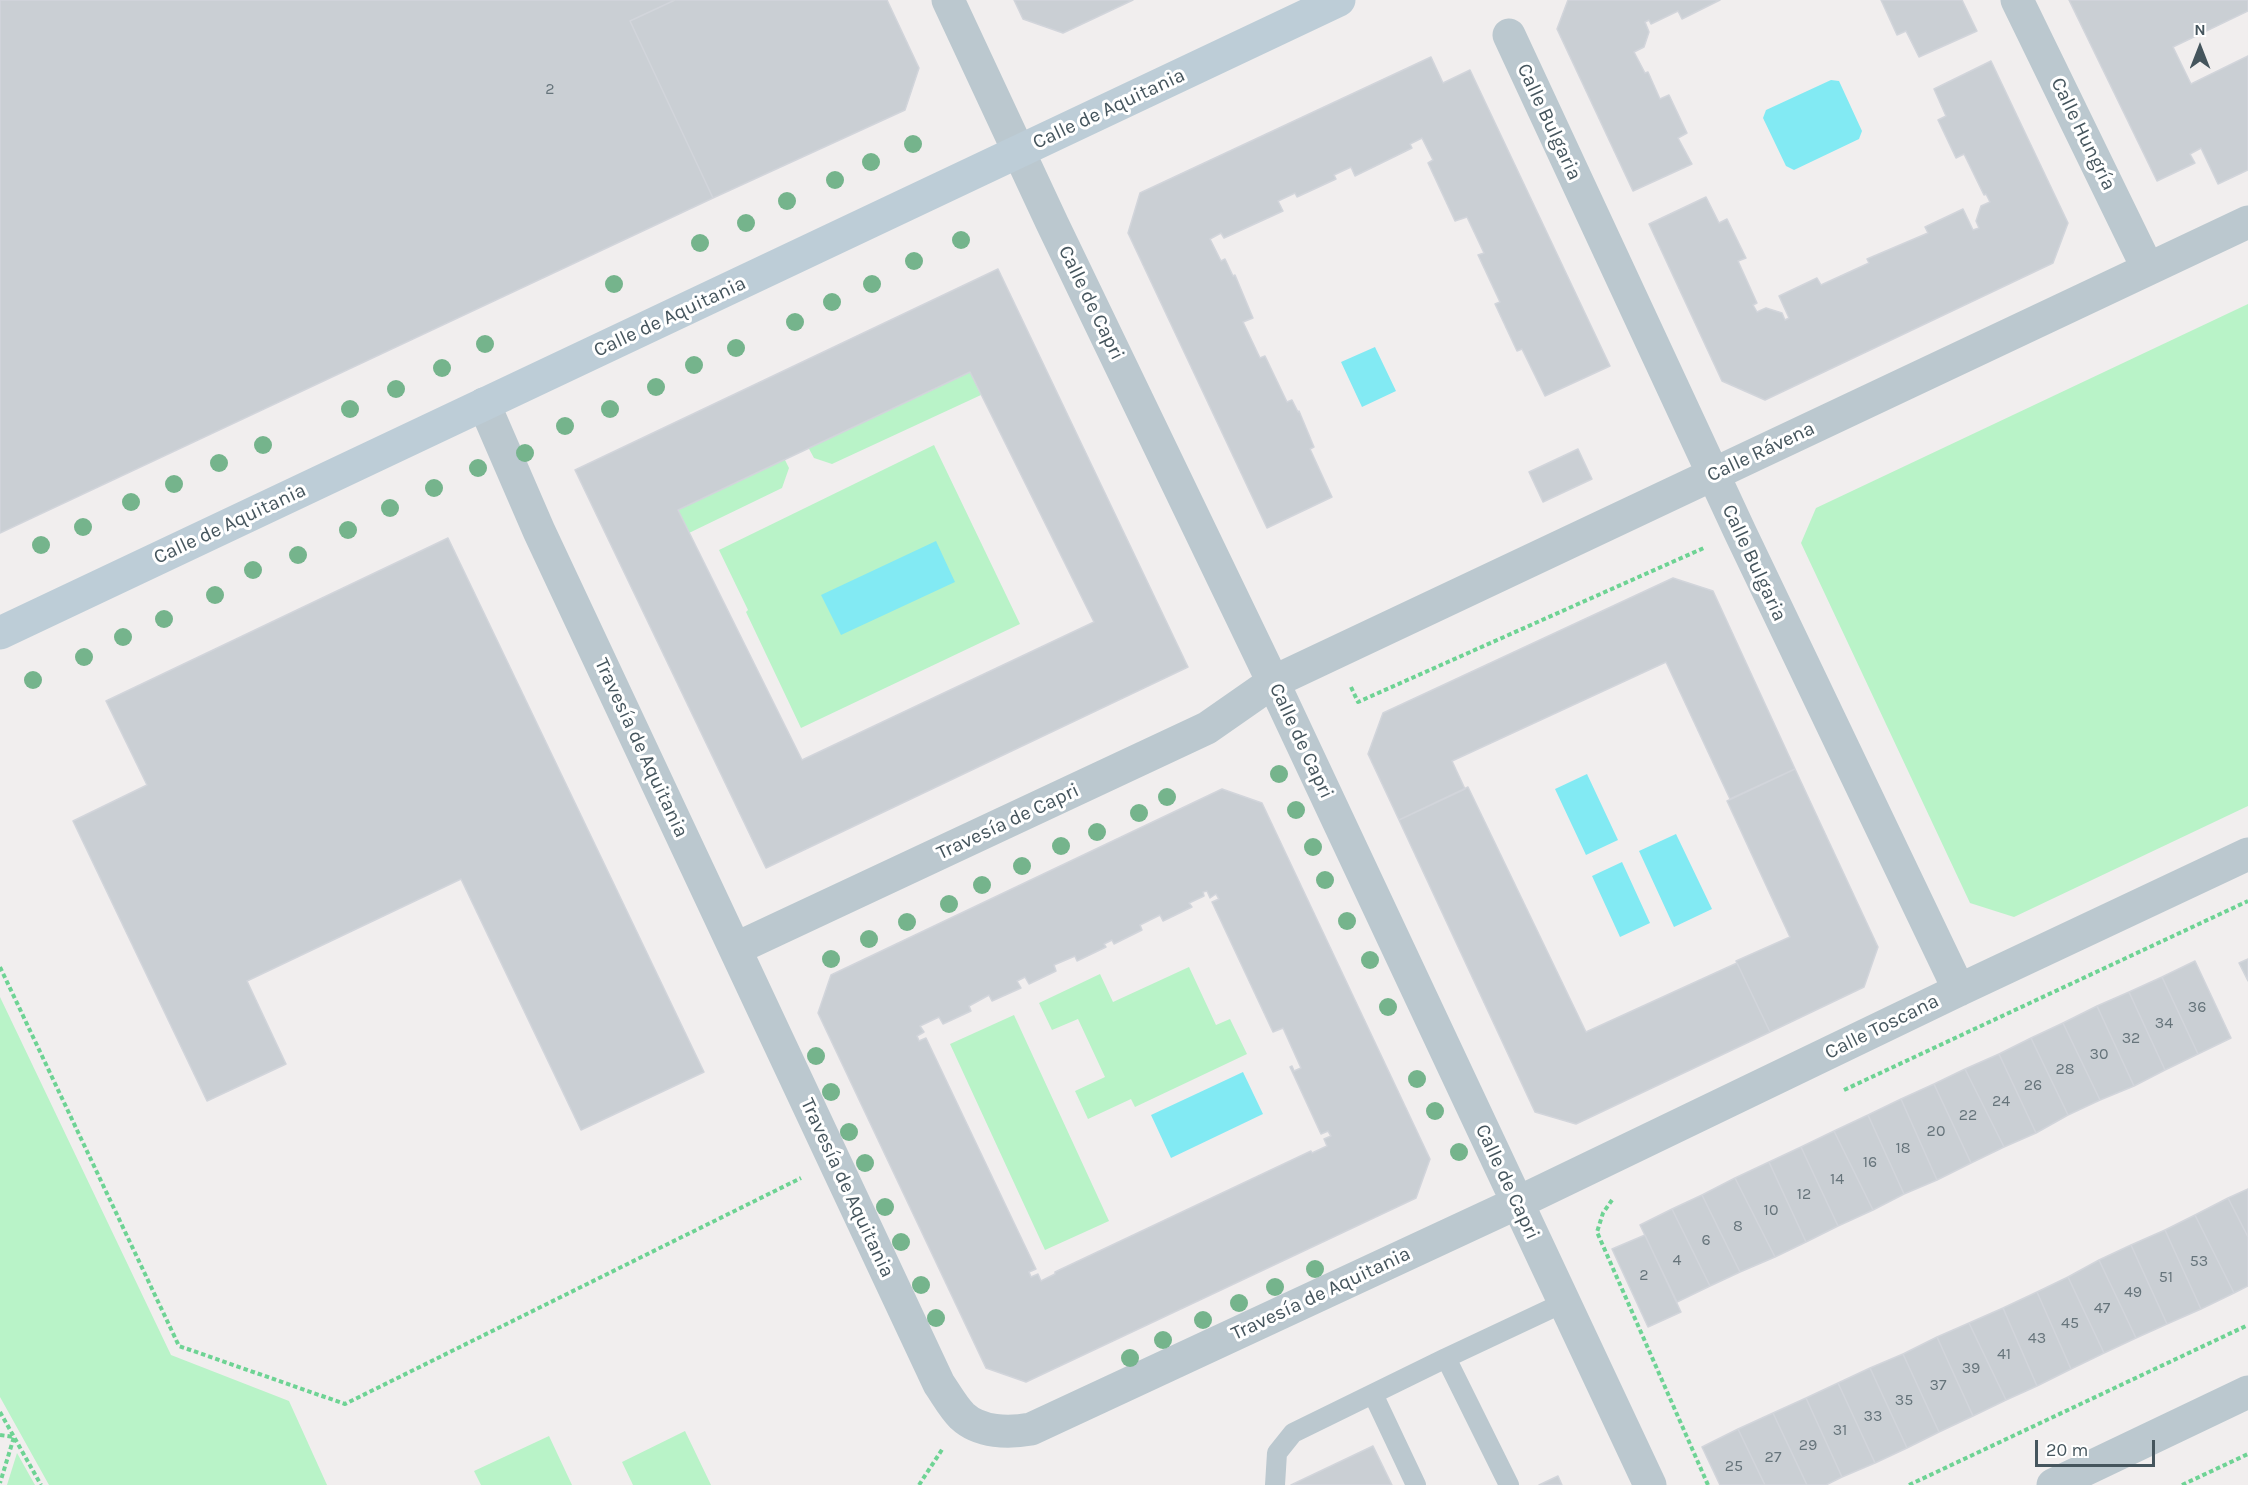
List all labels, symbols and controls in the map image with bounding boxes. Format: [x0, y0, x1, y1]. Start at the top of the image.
north arrow [2170, 18, 2230, 78]
text: N [2194, 20, 2206, 39]
street label: Calle Bulgaria [1511, 60, 1587, 184]
street label: Calle de Aquitania [1029, 63, 1189, 155]
street label: Calle Hungría [2045, 74, 2121, 194]
house number: 2 [545, 79, 555, 99]
street label: Calle de Capri [1053, 242, 1129, 364]
street label: Calle de Aquitania [590, 271, 750, 363]
street label: Calle Rávena [1703, 417, 1819, 487]
street label: Calle de Aquitania [150, 478, 310, 570]
street label: Calle Bulgaria [1716, 501, 1792, 625]
street label: Travesía de Aquitania [589, 655, 693, 841]
street label: Calle de Capri [1264, 680, 1338, 802]
street label: Travesía de Capri [933, 779, 1083, 865]
street label: Calle Toscana [1821, 989, 1943, 1065]
house number: 36 [2188, 997, 2206, 1017]
house number: 34 [2155, 1013, 2173, 1033]
house number: 32 [2122, 1028, 2140, 1048]
house number: 30 [2090, 1044, 2108, 1064]
house number: 28 [2055, 1059, 2075, 1079]
house number: 26 [2024, 1075, 2042, 1095]
house number: 24 [1992, 1091, 2010, 1111]
street label: Travesía de Aquitania [795, 1095, 899, 1281]
house number: 22 [1959, 1105, 1977, 1125]
street label: Calle de Capri [1470, 1121, 1544, 1243]
house number: 20 [1927, 1121, 1945, 1141]
house number: 18 [1895, 1138, 1911, 1158]
house number: 16 [1863, 1152, 1877, 1172]
house number: 14 [1830, 1169, 1844, 1189]
house number: 12 [1797, 1184, 1811, 1204]
house number: 10 [1764, 1200, 1778, 1220]
house number: 8 [1733, 1216, 1743, 1236]
house number: 6 [1701, 1230, 1711, 1250]
street label: Travesía de Aquitania [1228, 1242, 1414, 1346]
house number: 4 [1673, 1250, 1681, 1270]
house number: 53 [2190, 1251, 2208, 1271]
house number: 2 [1639, 1265, 1649, 1285]
house number: 51 [2159, 1267, 2173, 1287]
house number: 49 [2124, 1282, 2142, 1302]
house number: 47 [2094, 1298, 2110, 1318]
house number: 45 [2061, 1313, 2079, 1333]
house number: 43 [2028, 1328, 2046, 1348]
house number: 41 [1997, 1344, 2011, 1364]
house number: 39 [1962, 1358, 1980, 1378]
house number: 37 [1930, 1375, 1946, 1395]
house number: 35 [1895, 1390, 1913, 1410]
house number: 33 [1864, 1406, 1882, 1426]
house number: 31 [1833, 1420, 1847, 1440]
scale bar [2038, 1428, 2158, 1466]
house number: 29 [1799, 1435, 1817, 1455]
text: 20 m [2046, 1439, 2088, 1461]
house number: 27 [1765, 1447, 1781, 1467]
house number: 25 [1725, 1456, 1743, 1476]

